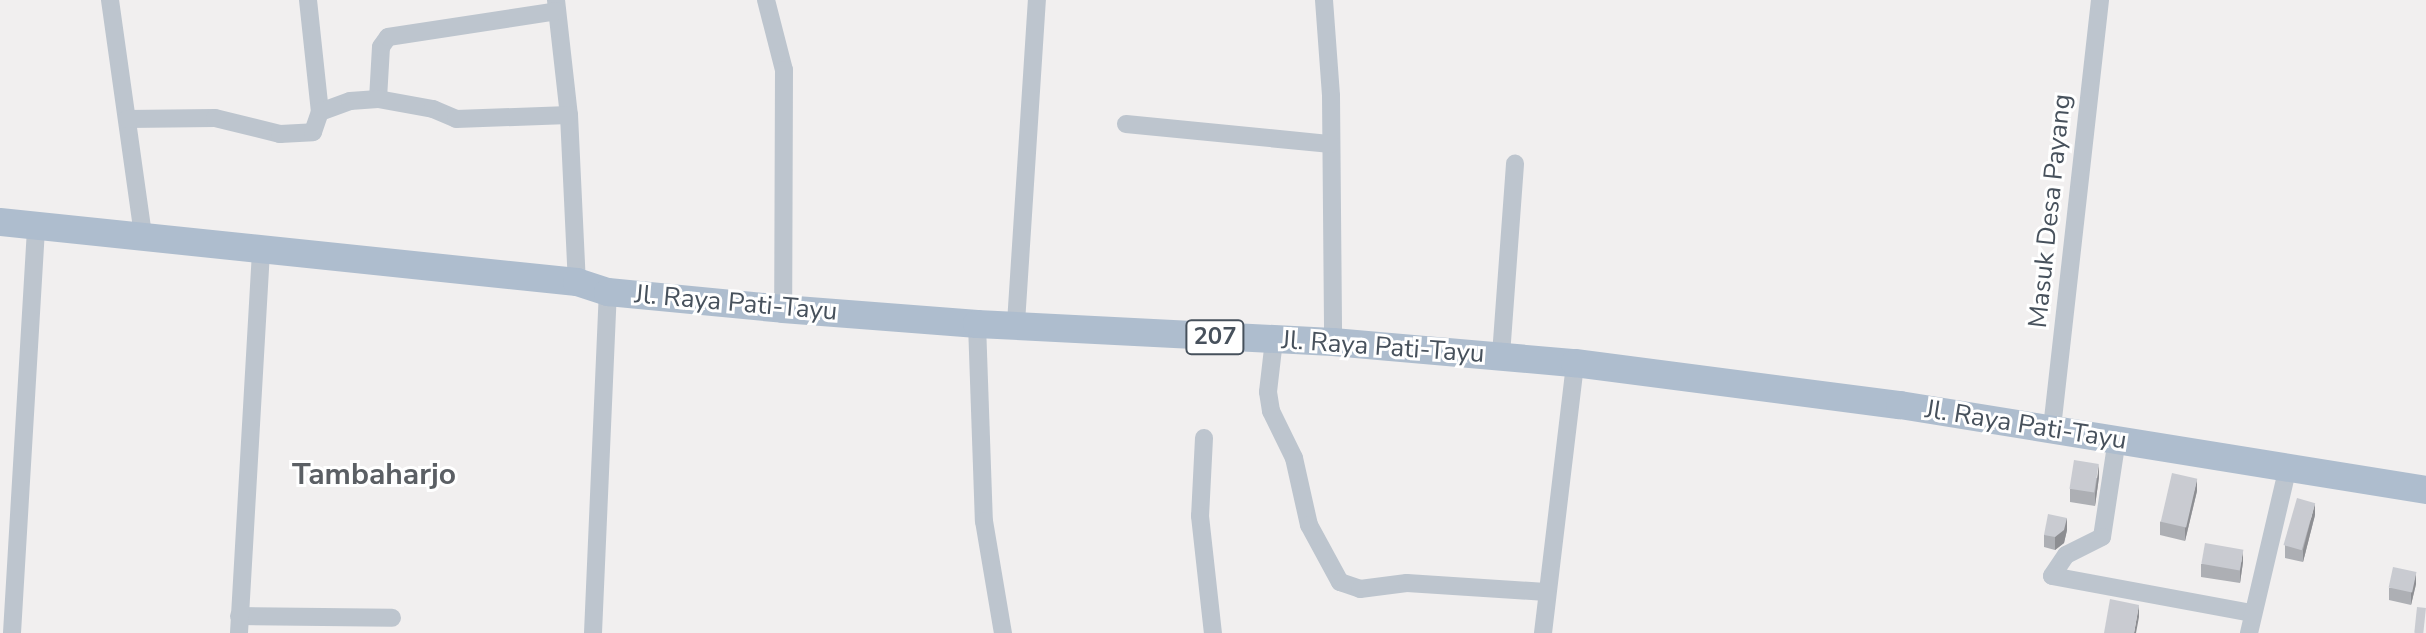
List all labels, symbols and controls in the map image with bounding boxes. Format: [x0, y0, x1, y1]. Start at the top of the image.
street label: Masuk Desa Payang [2022, 92, 2078, 330]
street label: Jl. Raya Pati-Tayu [633, 279, 839, 327]
road number: 207 [1185, 317, 1245, 357]
street label: Jl. Raya Pati-Tayu [1280, 324, 1486, 370]
street label: Jl. Raya Pati-Tayu [1923, 394, 2129, 456]
district label: Tambaharjo [292, 457, 456, 493]

